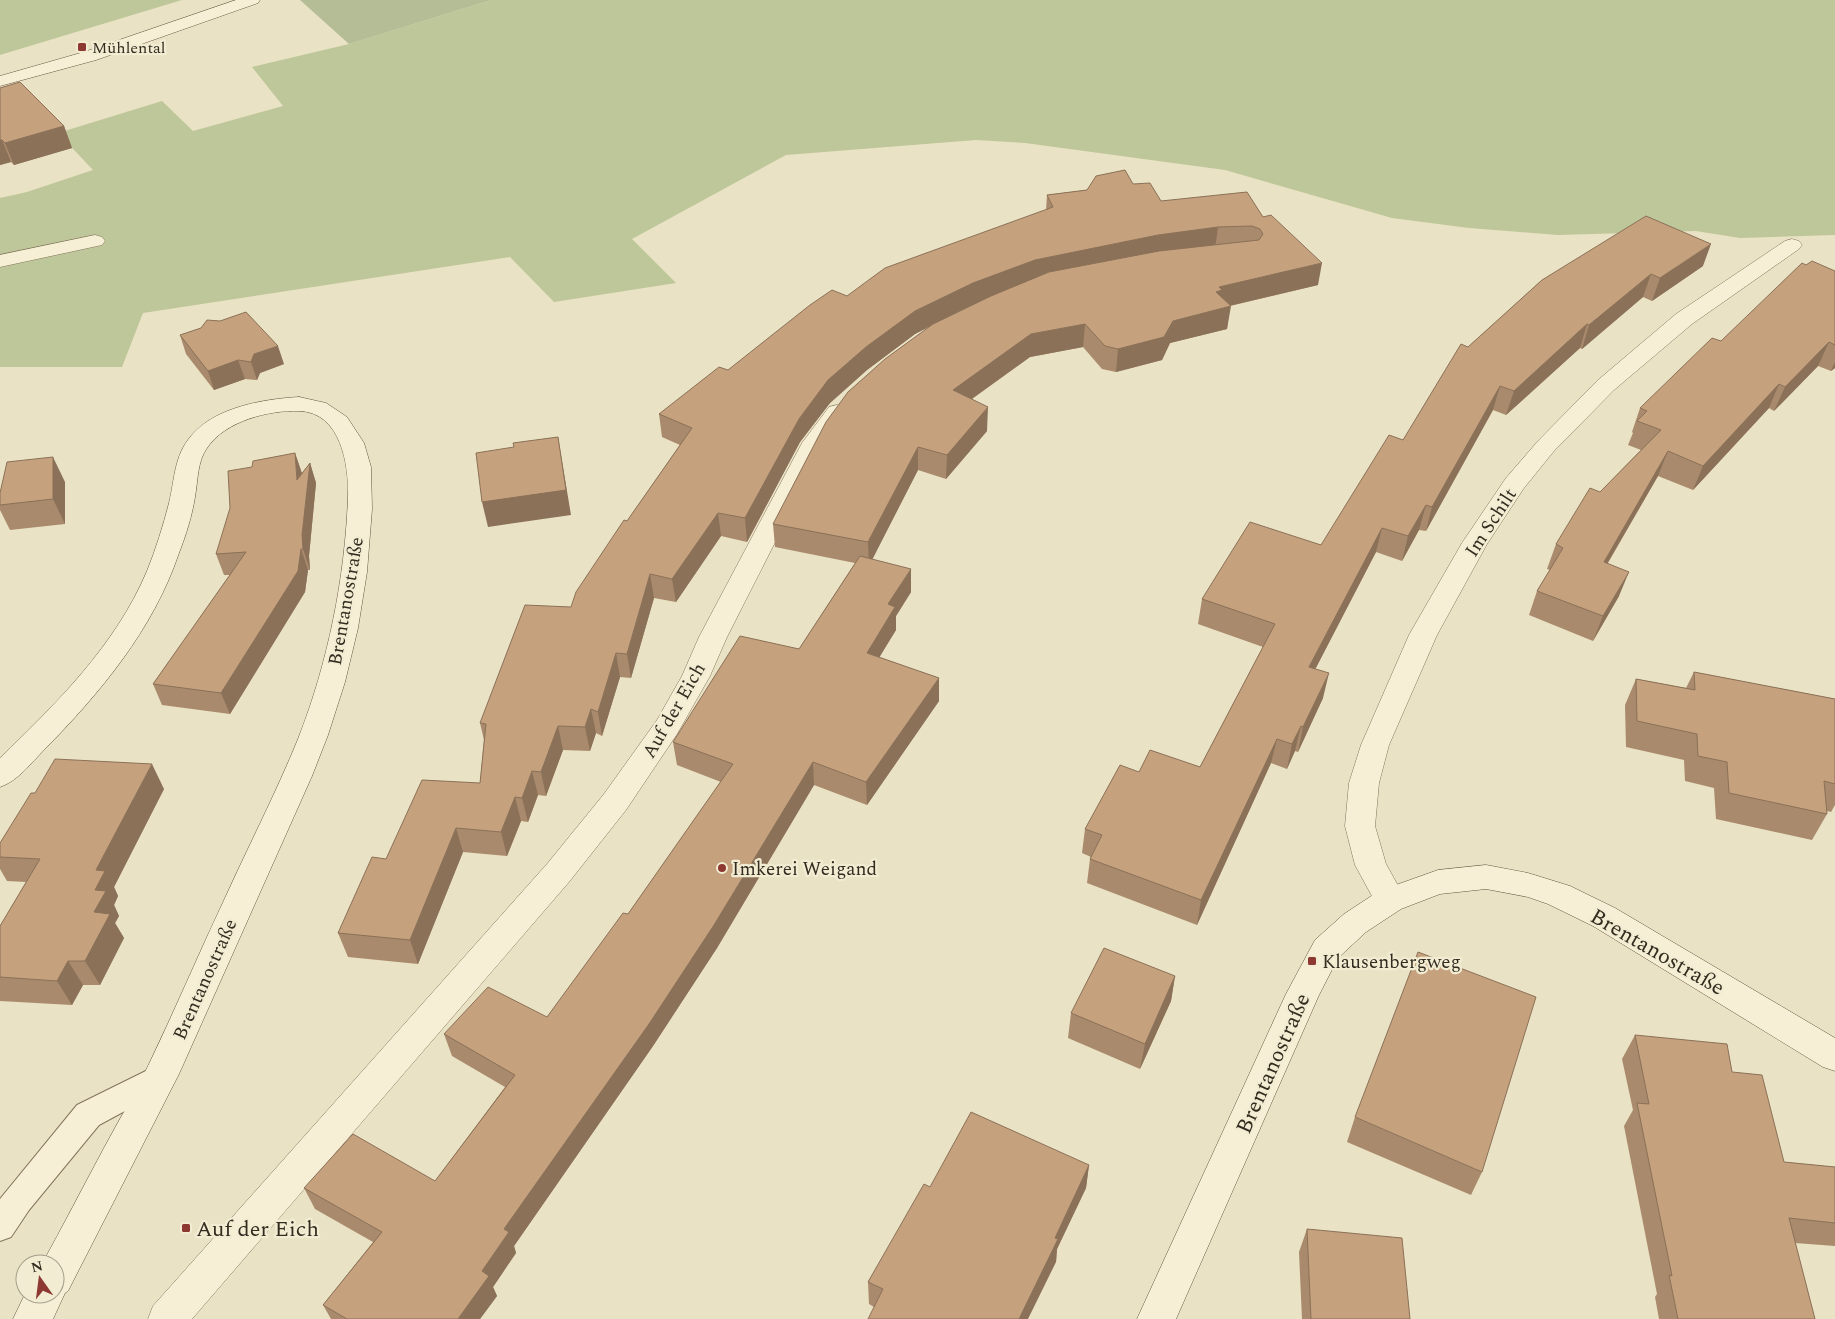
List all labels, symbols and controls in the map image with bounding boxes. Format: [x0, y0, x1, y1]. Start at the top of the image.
place label: Mühlental [92, 36, 166, 60]
marker: Mühlental [76, 41, 88, 53]
street label: Im Schilt [1458, 482, 1525, 563]
street label: Brentanostraße [321, 535, 372, 668]
street label: Auf der Eich [635, 657, 713, 764]
place label: Imkerei Weigand [732, 855, 877, 884]
marker: Imkerei Weigand [716, 862, 728, 874]
street label: Brentanostraße [1584, 900, 1731, 1004]
street label: Brentanostraße [166, 914, 245, 1045]
place label: Klausenbergweg [1322, 948, 1461, 977]
marker: Klausenbergweg [1306, 955, 1318, 967]
street label: Brentanostraße [1228, 988, 1319, 1139]
place label: Auf der Eich [196, 1213, 319, 1246]
marker: Auf der Eich [180, 1222, 192, 1234]
north arrow [15, 1254, 65, 1304]
text: N [29, 1255, 45, 1278]

